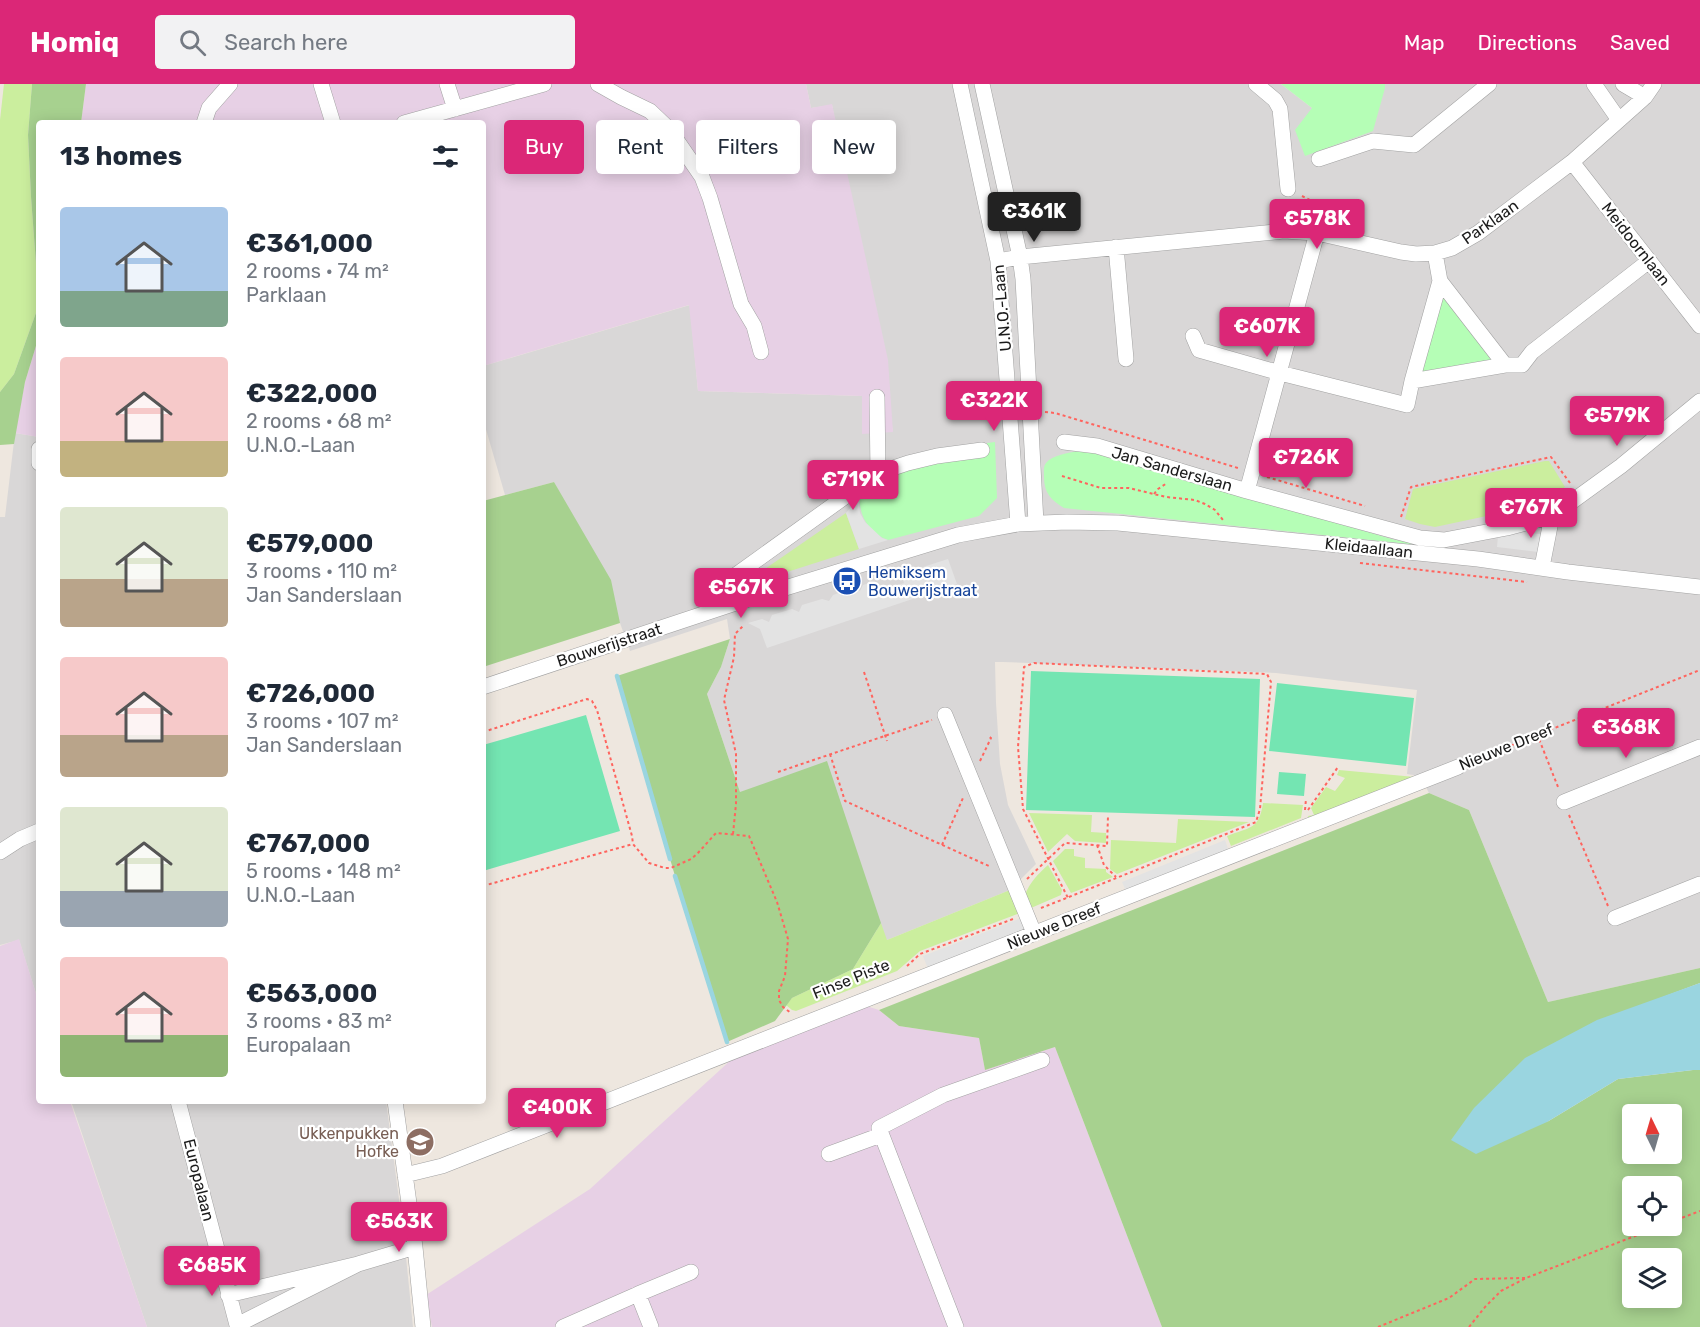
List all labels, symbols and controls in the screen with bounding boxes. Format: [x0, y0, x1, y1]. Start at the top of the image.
search box [155, 15, 575, 69]
text: Homiq [30, 26, 119, 59]
icon: search [176, 26, 209, 59]
text: Search here [224, 29, 348, 56]
text: Map [1404, 30, 1445, 55]
text: Directions [1478, 30, 1577, 55]
text: Saved [1610, 30, 1670, 55]
chip: Buy [504, 120, 584, 174]
chip: Rent [596, 120, 684, 174]
chip: Filters [696, 120, 800, 174]
chip: New [812, 120, 896, 174]
icon: filters [429, 140, 462, 173]
text: 13 homes [60, 141, 182, 172]
pin: €361K [992, 192, 1076, 243]
street label: Parklaan [1458, 196, 1522, 248]
text: €361K [1002, 199, 1066, 223]
pin: €578K [1275, 199, 1359, 250]
street label: Meidoornlaan [1598, 199, 1674, 289]
text: €578K [1284, 206, 1350, 230]
text: €361,000 [246, 228, 373, 259]
icon: home [108, 231, 180, 303]
text: 2 rooms · 74 m² [246, 259, 389, 283]
street label: U.N.O.-Laan [989, 264, 1015, 352]
text: Parklaan [246, 283, 327, 307]
pin: €607K [1225, 307, 1309, 358]
text: €607K [1233, 314, 1301, 338]
text: €322,000 [246, 378, 377, 409]
icon: home [108, 381, 180, 453]
pin: €322K [952, 381, 1036, 432]
text: €322K [960, 388, 1028, 412]
pin: €579K [1575, 396, 1659, 447]
text: €579K [1584, 403, 1650, 427]
text: 2 rooms · 68 m² [246, 409, 392, 433]
text: U.N.O.-Laan [246, 433, 355, 457]
pin: €726K [1264, 438, 1348, 489]
street label: Jan Sanderslaan [1109, 443, 1235, 495]
text: €726K [1273, 445, 1339, 469]
pin: €719K [811, 460, 895, 511]
text: €719K [821, 467, 885, 491]
pin: €767K [1489, 488, 1573, 539]
text: €767K [1499, 495, 1563, 519]
text: €579,000 [246, 528, 374, 559]
icon: home [108, 531, 180, 603]
street label: Kleidaallaan [1324, 534, 1414, 562]
text: 3 rooms · 110 m² [246, 559, 397, 583]
place label: Hemiksem Bouwerijstraat [868, 563, 977, 600]
bus stop icon: Hemiksem Bouwerijstraat [831, 565, 863, 597]
pin: €567K [699, 568, 783, 619]
text: €567K [708, 575, 774, 599]
text: Jan Sanderslaan [246, 583, 402, 607]
street label: Bouwerijstraat [554, 619, 664, 671]
text: €726,000 [246, 678, 375, 709]
icon: home [108, 681, 180, 753]
pin: €368K [1584, 708, 1668, 759]
text: 3 rooms · 107 m² [246, 709, 399, 733]
text: €368K [1592, 715, 1660, 739]
street label: Nieuwe Dreef [1456, 719, 1557, 775]
text: Jan Sanderslaan [246, 733, 402, 757]
text: €767,000 [246, 828, 370, 859]
icon: home [108, 831, 180, 903]
text: 5 rooms · 148 m² [246, 859, 401, 883]
text: U.N.O.-Laan [246, 883, 355, 907]
street label: Nieuwe Dreef [1004, 898, 1105, 954]
street label: Finse Piste [810, 955, 892, 1003]
text: €563,000 [246, 978, 377, 1009]
icon: home [108, 981, 180, 1053]
text: 3 rooms · 83 m² [246, 1009, 392, 1033]
text: Europalaan [246, 1033, 351, 1057]
pin: €400K [515, 1088, 599, 1139]
text: €400K [522, 1095, 592, 1119]
north arrow [1622, 1104, 1682, 1164]
map controls [1622, 1104, 1682, 1308]
place label: Ukkenpukken Hofke [299, 1124, 399, 1161]
school or university icon: Ukkenpukken Hofke [404, 1126, 436, 1158]
street label: Europalaan [180, 1137, 218, 1223]
button: locate [1622, 1176, 1682, 1236]
pin: €563K [357, 1202, 441, 1253]
text: €563K [365, 1209, 433, 1233]
pin: €685K [170, 1246, 254, 1297]
button: layers [1622, 1248, 1682, 1308]
text: €685K [178, 1253, 246, 1277]

